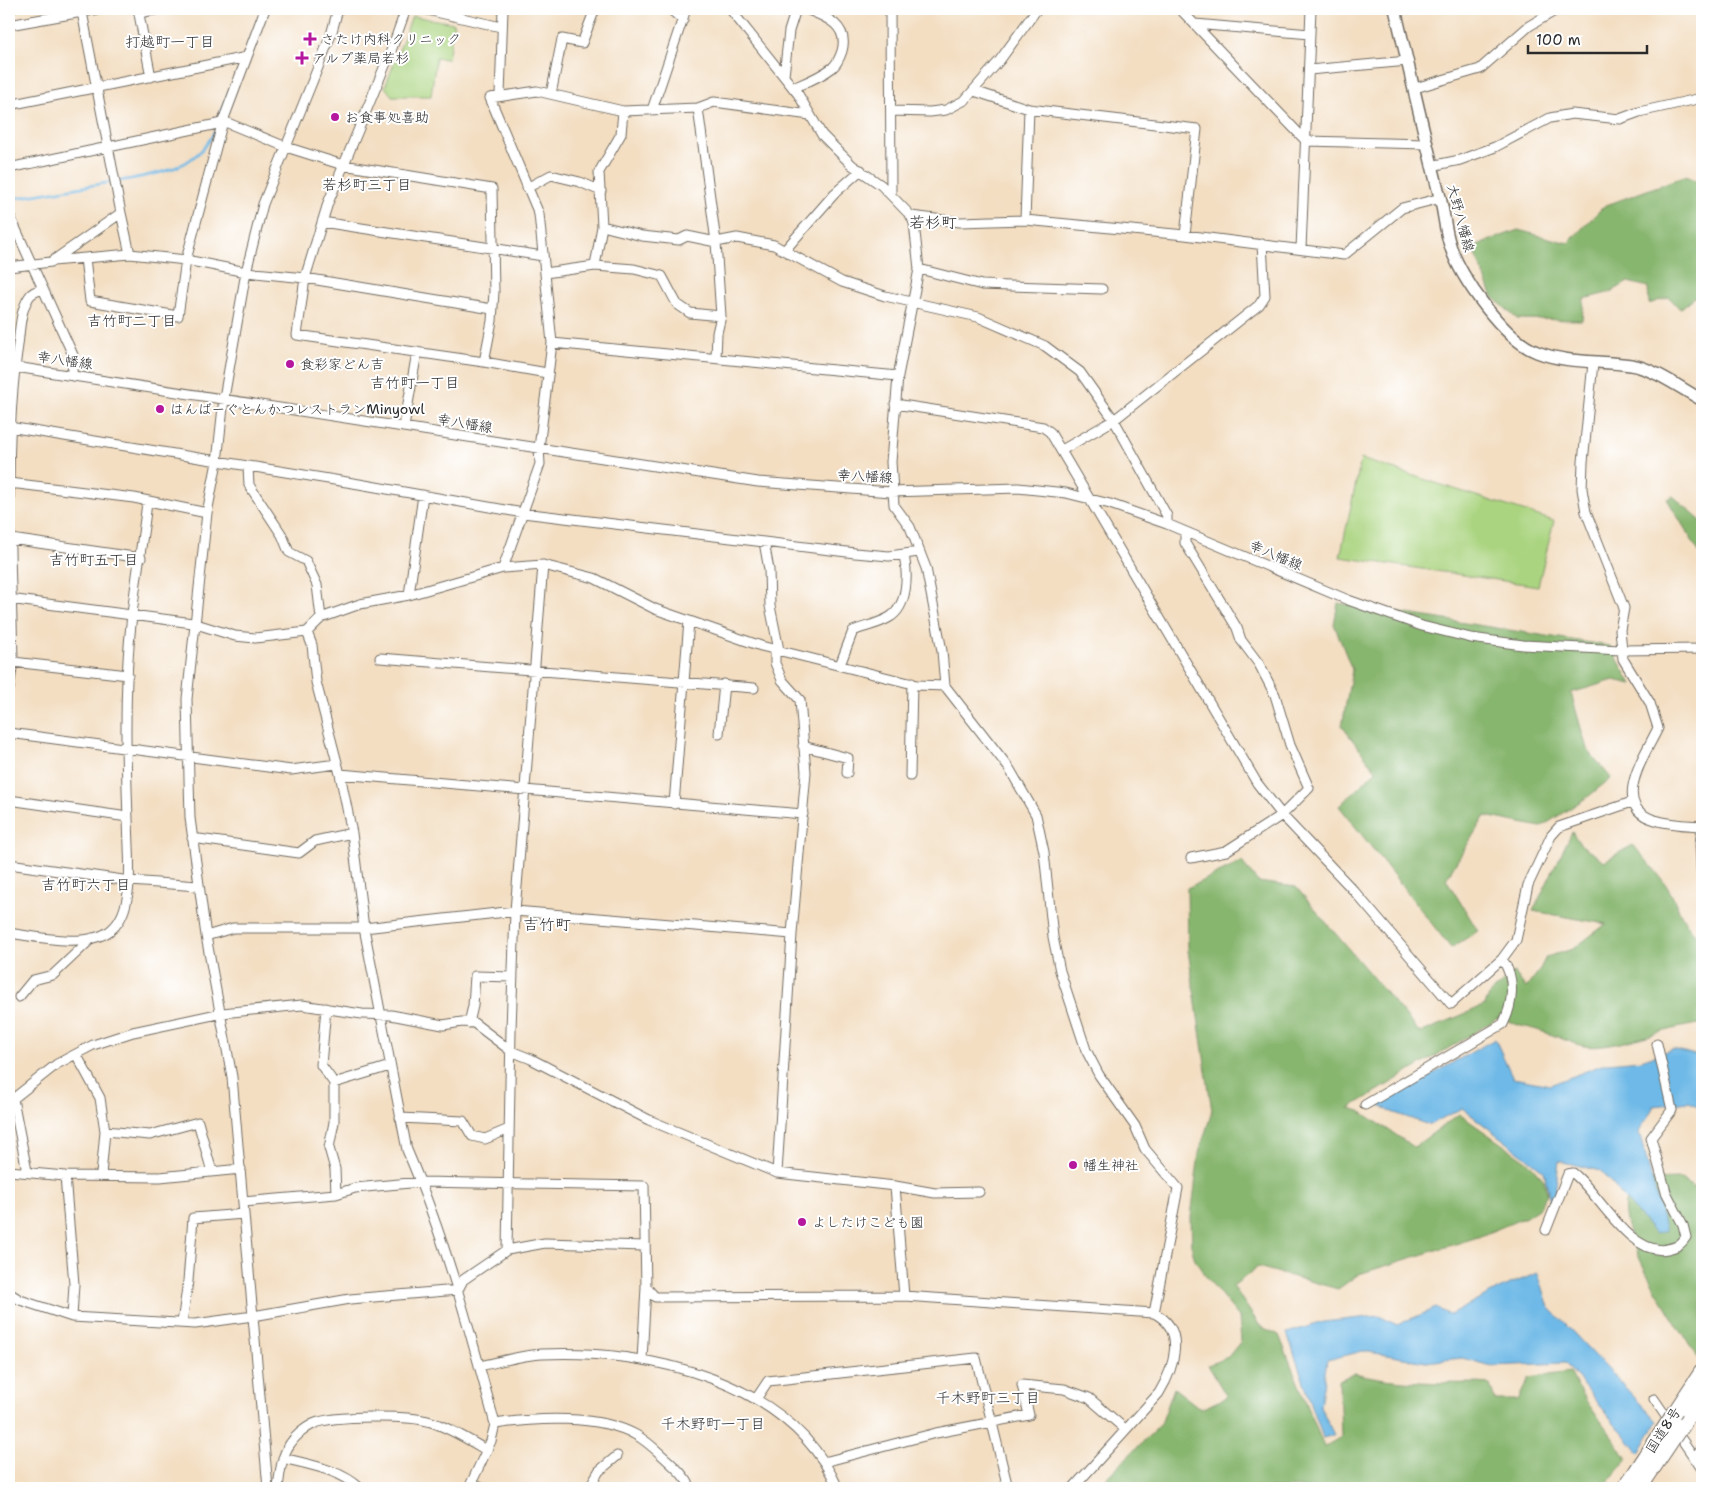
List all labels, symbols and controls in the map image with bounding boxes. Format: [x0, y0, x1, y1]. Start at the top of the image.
scale bar [1528, 22, 1647, 54]
place label: さたけ内科クリニック [321, 30, 461, 48]
text: 100 m [1536, 30, 1581, 50]
district label: 打越町一丁目 [125, 32, 215, 52]
marker: さたけ内科クリニック [303, 32, 317, 46]
place label: アルプ薬局若杉 [312, 49, 409, 67]
marker: アルプ薬局若杉 [296, 52, 308, 64]
place label: お食事処喜助 [345, 108, 429, 126]
marker: お食事処喜助 [329, 111, 341, 123]
district label: 若杉町三丁目 [322, 175, 412, 195]
street label: 大野八幡線 [1443, 182, 1479, 254]
district label: 若杉町 [909, 212, 957, 233]
district label: 吉竹町二丁目 [87, 311, 177, 331]
street label: 幸八幡線 [36, 347, 94, 373]
place label: 食彩家どん吉 [300, 355, 384, 373]
marker: 食彩家どん吉 [284, 358, 296, 370]
district label: 吉竹町一丁目 [370, 373, 460, 393]
place label: はんばーぐとんかつレストランMinyowl [170, 400, 425, 418]
marker: はんばーぐとんかつレストランMinyowl [154, 403, 166, 415]
street label: 幸八幡線 [436, 410, 494, 436]
street label: 幸八幡線 [837, 466, 893, 486]
street label: 幸八幡線 [1247, 536, 1305, 574]
district label: 吉竹町五丁目 [49, 550, 139, 570]
district label: 吉竹町六丁目 [41, 875, 131, 895]
district label: 吉竹町 [523, 914, 571, 935]
place label: 幡生神社 [1083, 1156, 1139, 1174]
marker: 幡生神社 [1067, 1159, 1079, 1171]
place label: よしたけこども園 [812, 1213, 924, 1231]
marker: よしたけこども園 [796, 1216, 808, 1228]
district label: 千木野町三丁目 [935, 1388, 1041, 1408]
street label: 国道8号 [1641, 1403, 1685, 1457]
district label: 千木野町一丁目 [660, 1414, 766, 1434]

